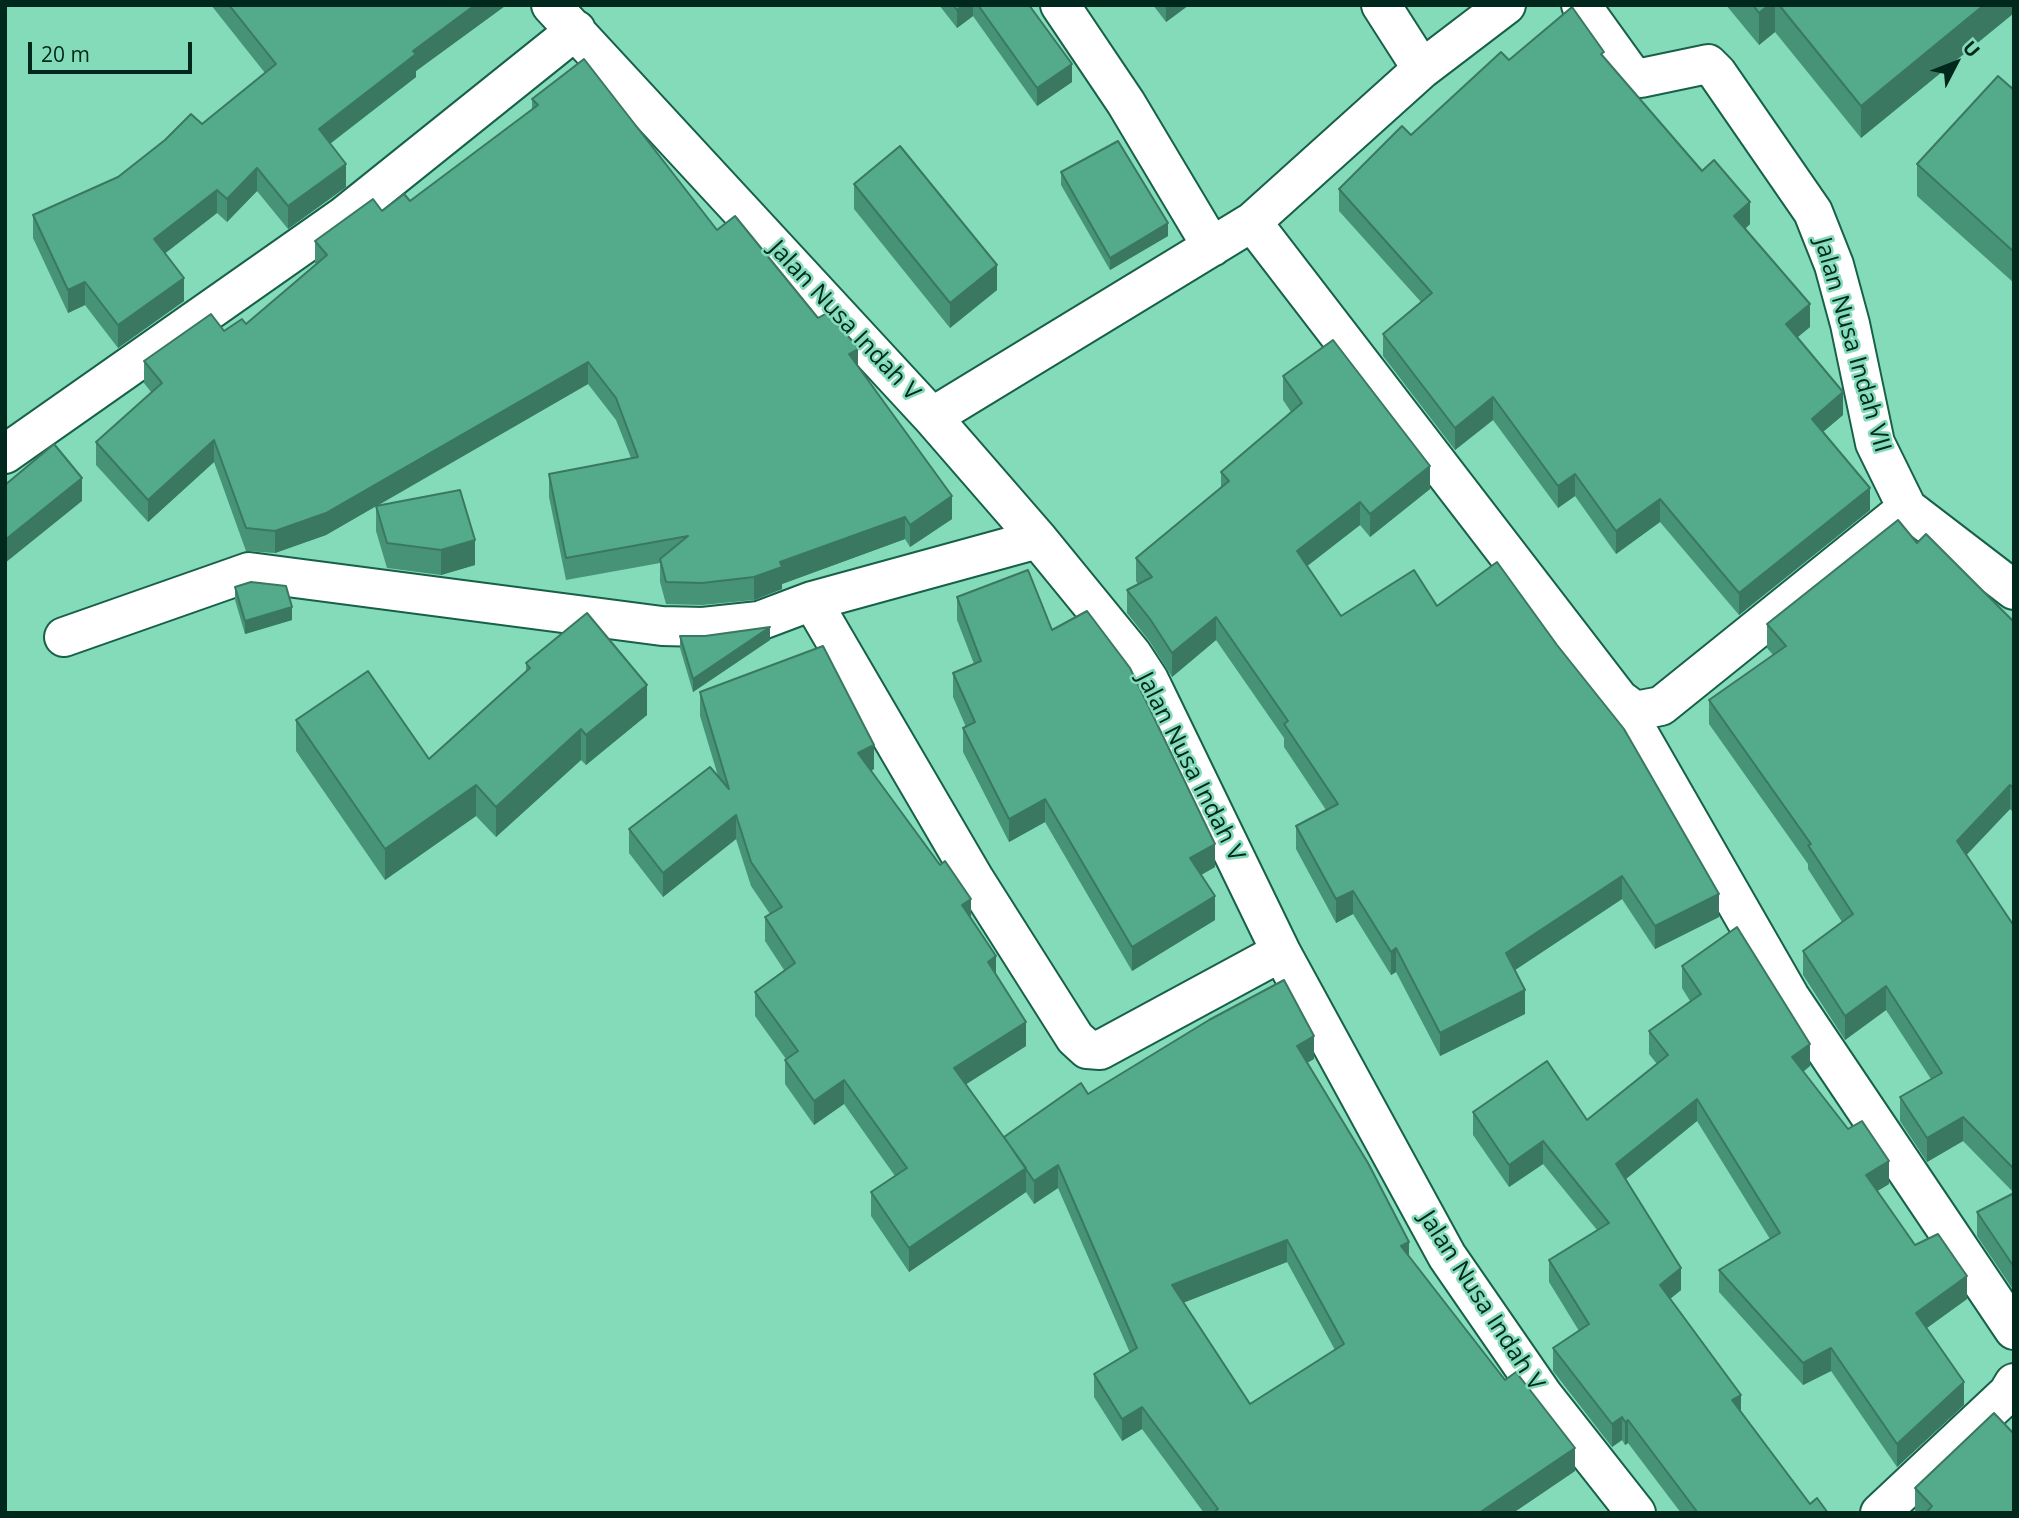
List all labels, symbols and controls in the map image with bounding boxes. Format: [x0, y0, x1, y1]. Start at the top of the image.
scale bar [32, 28, 196, 72]
north arrow [1921, 28, 1991, 98]
text: U [1957, 35, 1986, 63]
text: 20 m [41, 40, 90, 68]
street label: Jalan Nusa Indah VII [1808, 234, 1896, 456]
street label: Jalan Nusa Indah V [762, 235, 926, 407]
street label: Jalan Nusa Indah V [1130, 668, 1250, 866]
street label: Jalan Nusa Indah V [1412, 1206, 1550, 1396]

